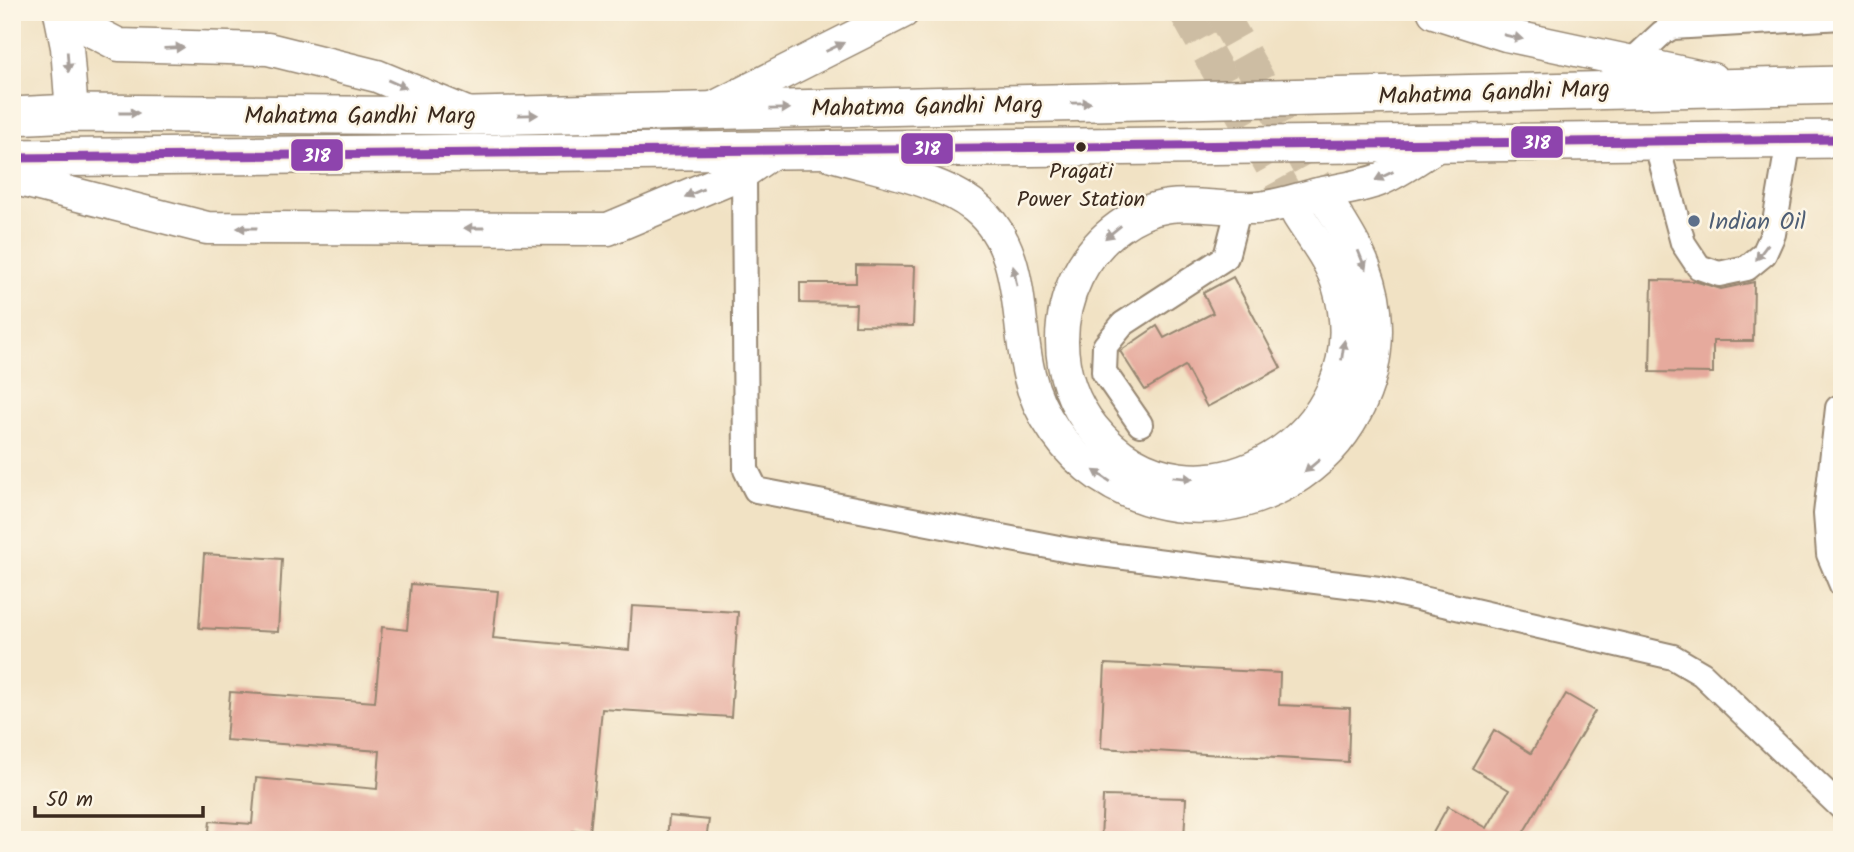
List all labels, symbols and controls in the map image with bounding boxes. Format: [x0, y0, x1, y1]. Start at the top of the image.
one-way arrow [1502, 31, 1524, 42]
one-way arrow [164, 42, 186, 53]
one-way arrow [825, 42, 845, 53]
one-way arrow [63, 51, 74, 73]
street label: Mahatma Gandhi Marg [1377, 70, 1611, 117]
one-way arrow [387, 78, 407, 90]
street label: Mahatma Gandhi Marg [811, 86, 1043, 129]
street label: Mahatma Gandhi Marg [244, 97, 476, 136]
one-way arrow [1070, 97, 1092, 108]
one-way arrow [770, 103, 792, 115]
one-way arrow [119, 107, 141, 119]
one-way arrow [518, 109, 540, 120]
line badge: 318 [1510, 125, 1564, 159]
text: 318 [1522, 129, 1551, 159]
line badge: 318 [900, 132, 954, 165]
text: 318 [912, 135, 941, 165]
line badge: 318 [290, 138, 344, 172]
marker: Pragati Power Station [1074, 140, 1088, 154]
text: 318 [302, 142, 331, 172]
place label: Pragati Power Station [1017, 155, 1145, 218]
one-way arrow [1374, 170, 1394, 182]
one-way arrow [684, 187, 705, 198]
place label: Indian Oil [1708, 203, 1806, 242]
marker: Indian Oil [1686, 213, 1702, 229]
one-way arrow [235, 222, 257, 234]
one-way arrow [463, 222, 485, 234]
one-way arrow [1105, 225, 1123, 240]
one-way arrow [1754, 243, 1769, 261]
one-way arrow [1356, 249, 1367, 270]
one-way arrow [1009, 265, 1020, 287]
one-way arrow [1338, 339, 1349, 361]
one-way arrow [1304, 458, 1321, 473]
one-way arrow [1092, 470, 1111, 483]
one-way arrow [1172, 472, 1194, 483]
scale bar [35, 775, 203, 819]
text: 50 m [46, 784, 93, 817]

